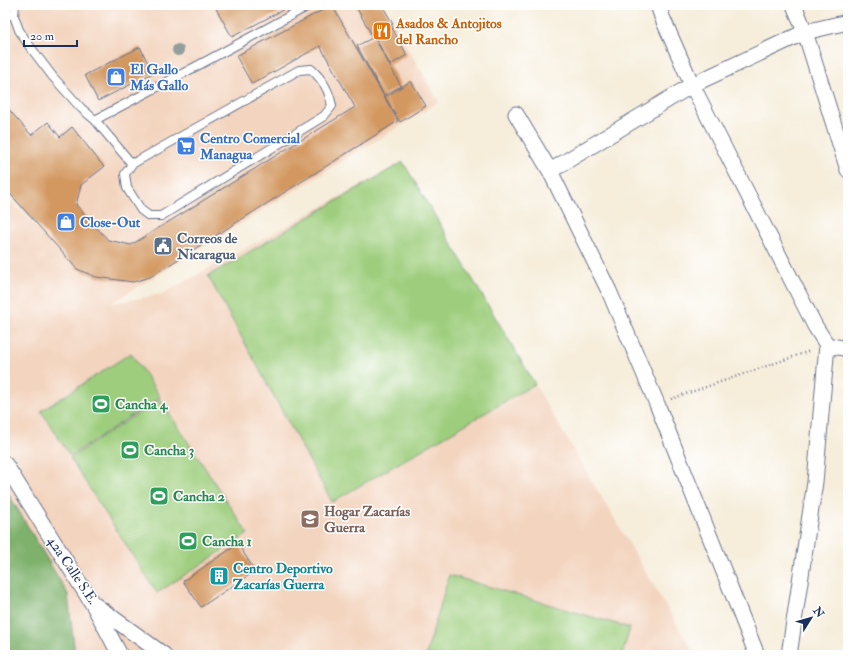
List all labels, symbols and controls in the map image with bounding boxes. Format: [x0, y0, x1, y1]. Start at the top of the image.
place label: Asados & Antojitos del Rancho [395, 15, 502, 48]
restaurant icon: Asados & Antojitos del Rancho [371, 20, 393, 42]
scale bar [24, 22, 77, 48]
text: 20 m [30, 29, 55, 44]
place label: El Gallo Más Gallo [129, 61, 189, 94]
shop icon: El Gallo Más Gallo [105, 66, 127, 88]
place label: Centro Comercial Managua [199, 130, 301, 164]
supermarket icon: Centro Comercial Managua [175, 135, 197, 157]
shop icon: Close-Out [55, 211, 77, 233]
place label: Close-Out [80, 214, 141, 231]
place label: Correos de Nicaragua [176, 230, 238, 264]
public building icon: Correos de Nicaragua [152, 235, 174, 257]
sports icon: Cancha 4 [90, 393, 112, 415]
place label: Cancha 4 [115, 396, 169, 413]
sports icon: Cancha 3 [119, 439, 141, 461]
place label: Cancha 3 [144, 442, 194, 459]
sports icon: Cancha 2 [148, 485, 170, 507]
place label: Cancha 2 [173, 488, 225, 505]
place label: Hogar Zacarías Guerra [324, 503, 410, 536]
school or university icon: Hogar Zacarías Guerra [299, 508, 321, 530]
sports icon: Cancha 1 [177, 530, 199, 552]
street label: 42a Calle S.E. [44, 533, 102, 608]
place label: Cancha 1 [202, 533, 252, 550]
place label: Centro Deportivo Zacarías Guerra [233, 560, 333, 593]
building icon: Centro Deportivo Zacarías Guerra [208, 565, 230, 587]
north arrow [791, 598, 831, 638]
text: N [810, 604, 827, 621]

